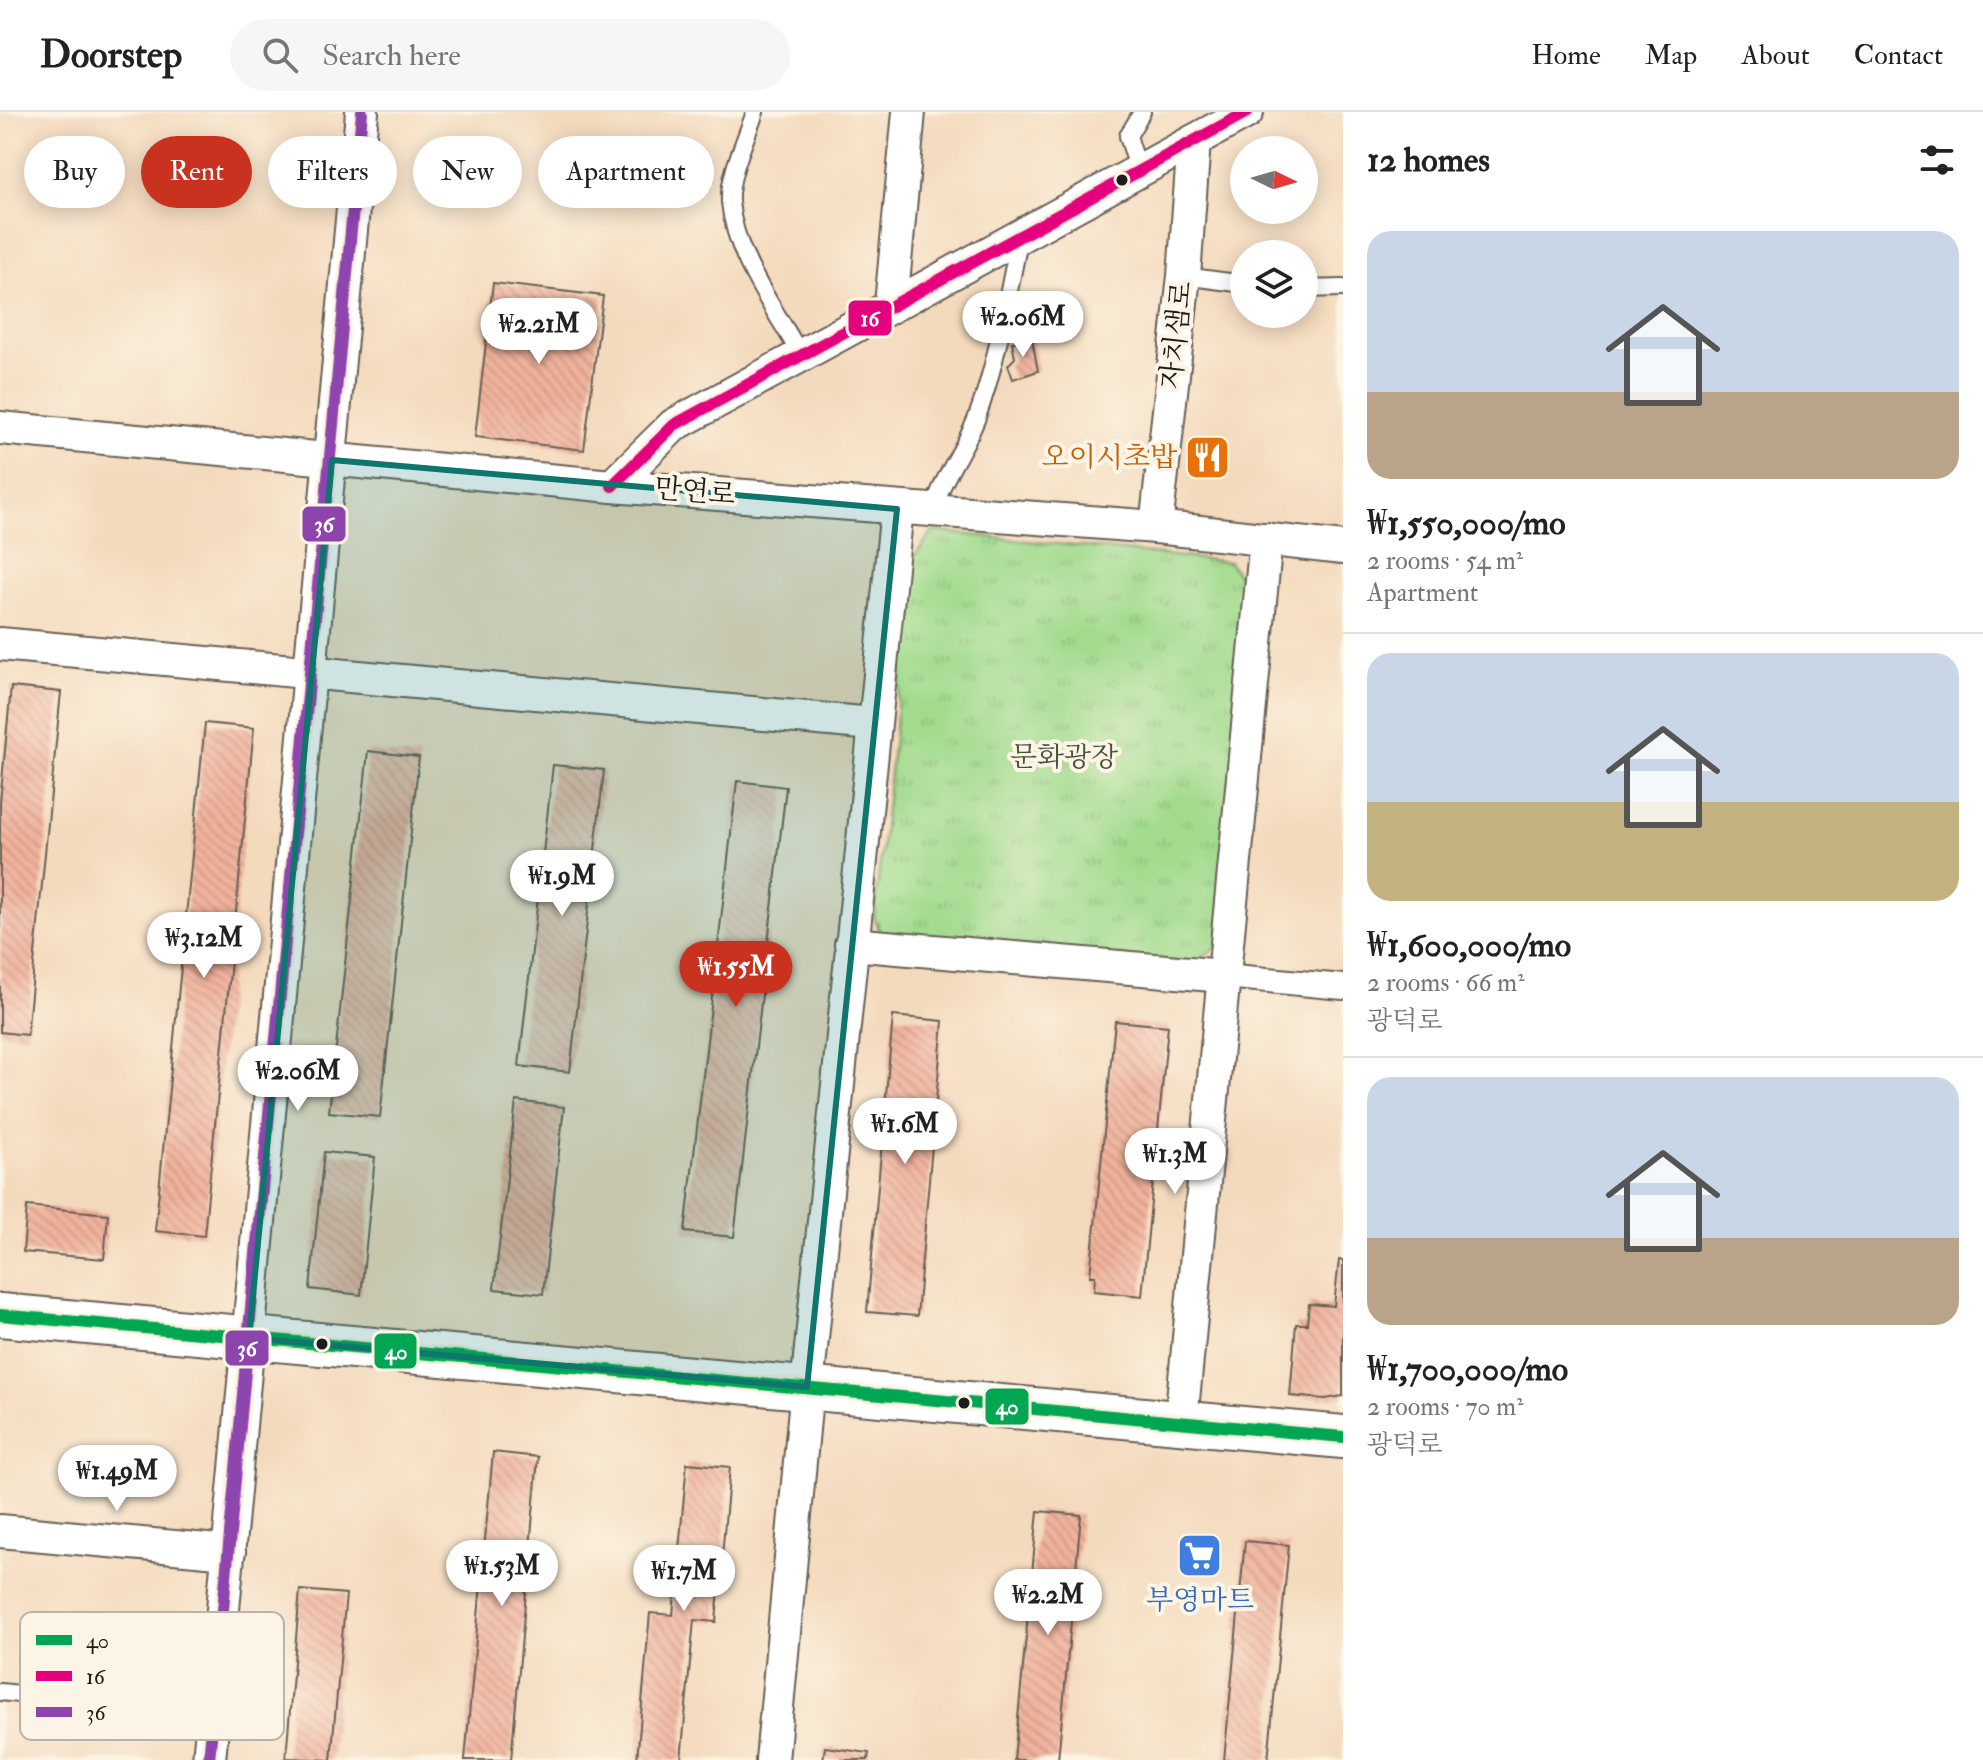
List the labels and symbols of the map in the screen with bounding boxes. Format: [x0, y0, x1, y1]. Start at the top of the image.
north arrow [1230, 136, 1318, 224]
unlabelled marker [1114, 172, 1130, 188]
street label: 자치샘로 [1154, 279, 1200, 391]
pin: ₩2.06M [958, 291, 1088, 359]
pin: ₩2.21M [474, 298, 604, 366]
line badge: 16 [847, 299, 893, 337]
text: 16 [861, 305, 881, 333]
restaurant icon: 오이시초밥 [1184, 433, 1232, 481]
place label: 오이시초밥 [1042, 440, 1178, 475]
street label: 만연로 [653, 471, 737, 513]
line badge: 36 [301, 505, 347, 543]
text: 36 [314, 511, 336, 539]
park label: 문화광장 [1010, 740, 1118, 775]
pin: ₩1.9M [506, 850, 618, 918]
pin: ₩3.12M [139, 912, 269, 980]
pin: ₩1.55M [671, 941, 801, 1009]
pin: ₩2.06M [233, 1045, 363, 1113]
pin: ₩1.6M [849, 1098, 961, 1166]
pin: ₩1.3M [1119, 1128, 1231, 1196]
line badge: 36 [224, 1329, 270, 1367]
line badge: 40 [373, 1332, 418, 1370]
text: 36 [237, 1335, 259, 1363]
unlabelled marker [314, 1336, 330, 1352]
text: 40 [383, 1338, 408, 1366]
line badge: 40 [984, 1387, 1030, 1426]
text: 40 [994, 1393, 1019, 1421]
unlabelled marker [956, 1395, 972, 1411]
pin: ₩1.49M [52, 1445, 182, 1513]
supermarket icon: 부영마트 [1176, 1532, 1224, 1580]
pin: ₩1.53M [437, 1540, 567, 1608]
pin: ₩1.7M [628, 1545, 740, 1613]
pin: ₩2.2M [992, 1569, 1104, 1637]
place label: 부영마트 [1146, 1583, 1254, 1618]
legend [20, 1612, 284, 1740]
text: 40 [86, 1627, 109, 1655]
text: 16 [86, 1663, 107, 1691]
text: 36 [86, 1699, 107, 1727]

